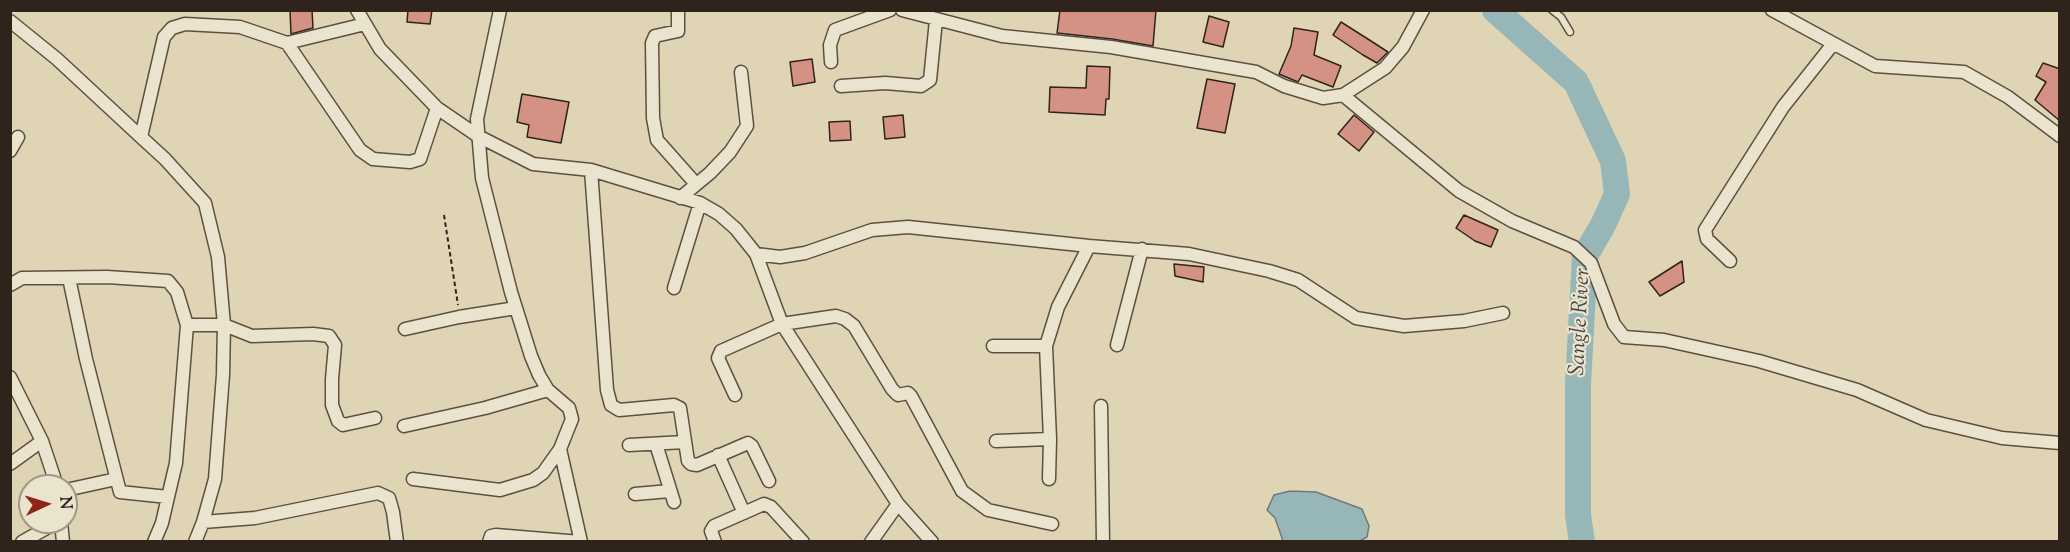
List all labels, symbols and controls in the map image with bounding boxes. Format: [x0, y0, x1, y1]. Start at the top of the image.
water label: Sangle River [1566, 268, 1598, 376]
north arrow [18, 474, 78, 534]
text: N [53, 496, 76, 510]

